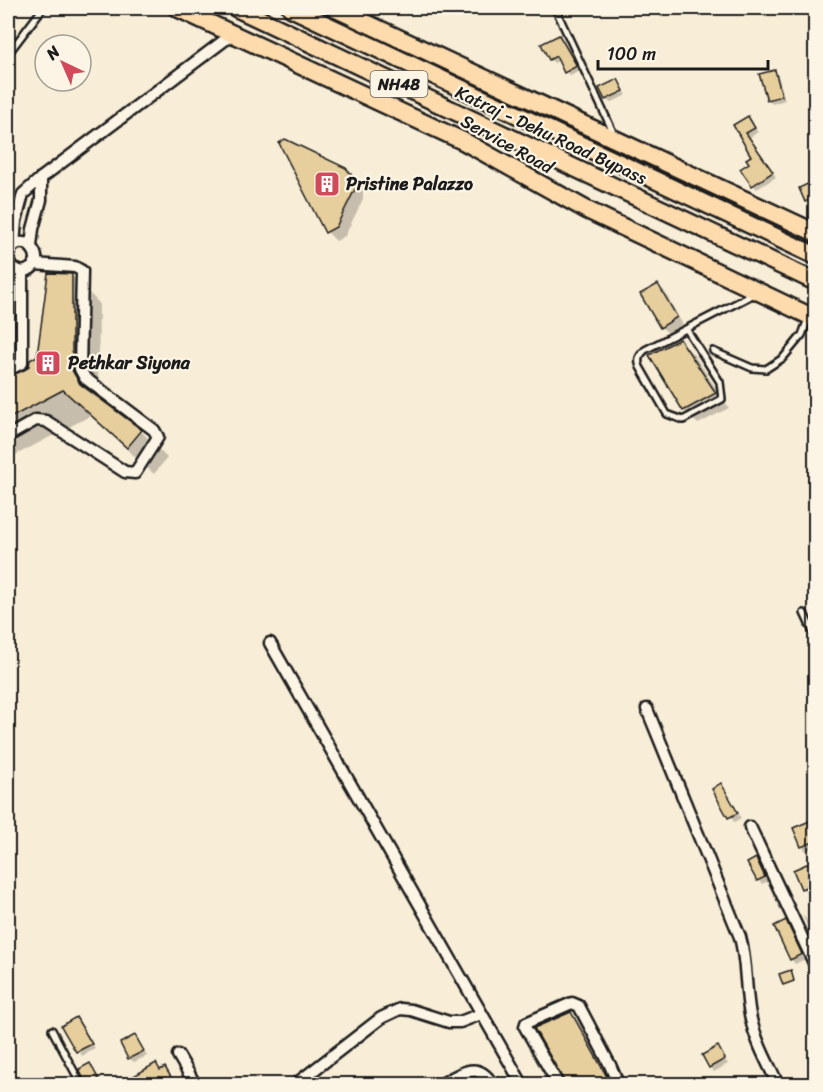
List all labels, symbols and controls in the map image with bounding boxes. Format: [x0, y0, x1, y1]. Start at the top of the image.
north arrow [33, 33, 93, 93]
scale bar [598, 33, 768, 71]
text: N [38, 38, 68, 68]
text: 100 m [607, 38, 656, 70]
road number: NH48 [370, 71, 428, 97]
street label: Katraj - Dehu Road Bypass [450, 76, 653, 194]
street label: Service Road [455, 105, 561, 183]
place label: Pristine Palazzo [346, 168, 473, 200]
building icon: Pristine Palazzo [312, 169, 342, 199]
place label: Pethkar Siyona [68, 347, 191, 379]
building icon: Pethkar Siyona [33, 348, 63, 378]

